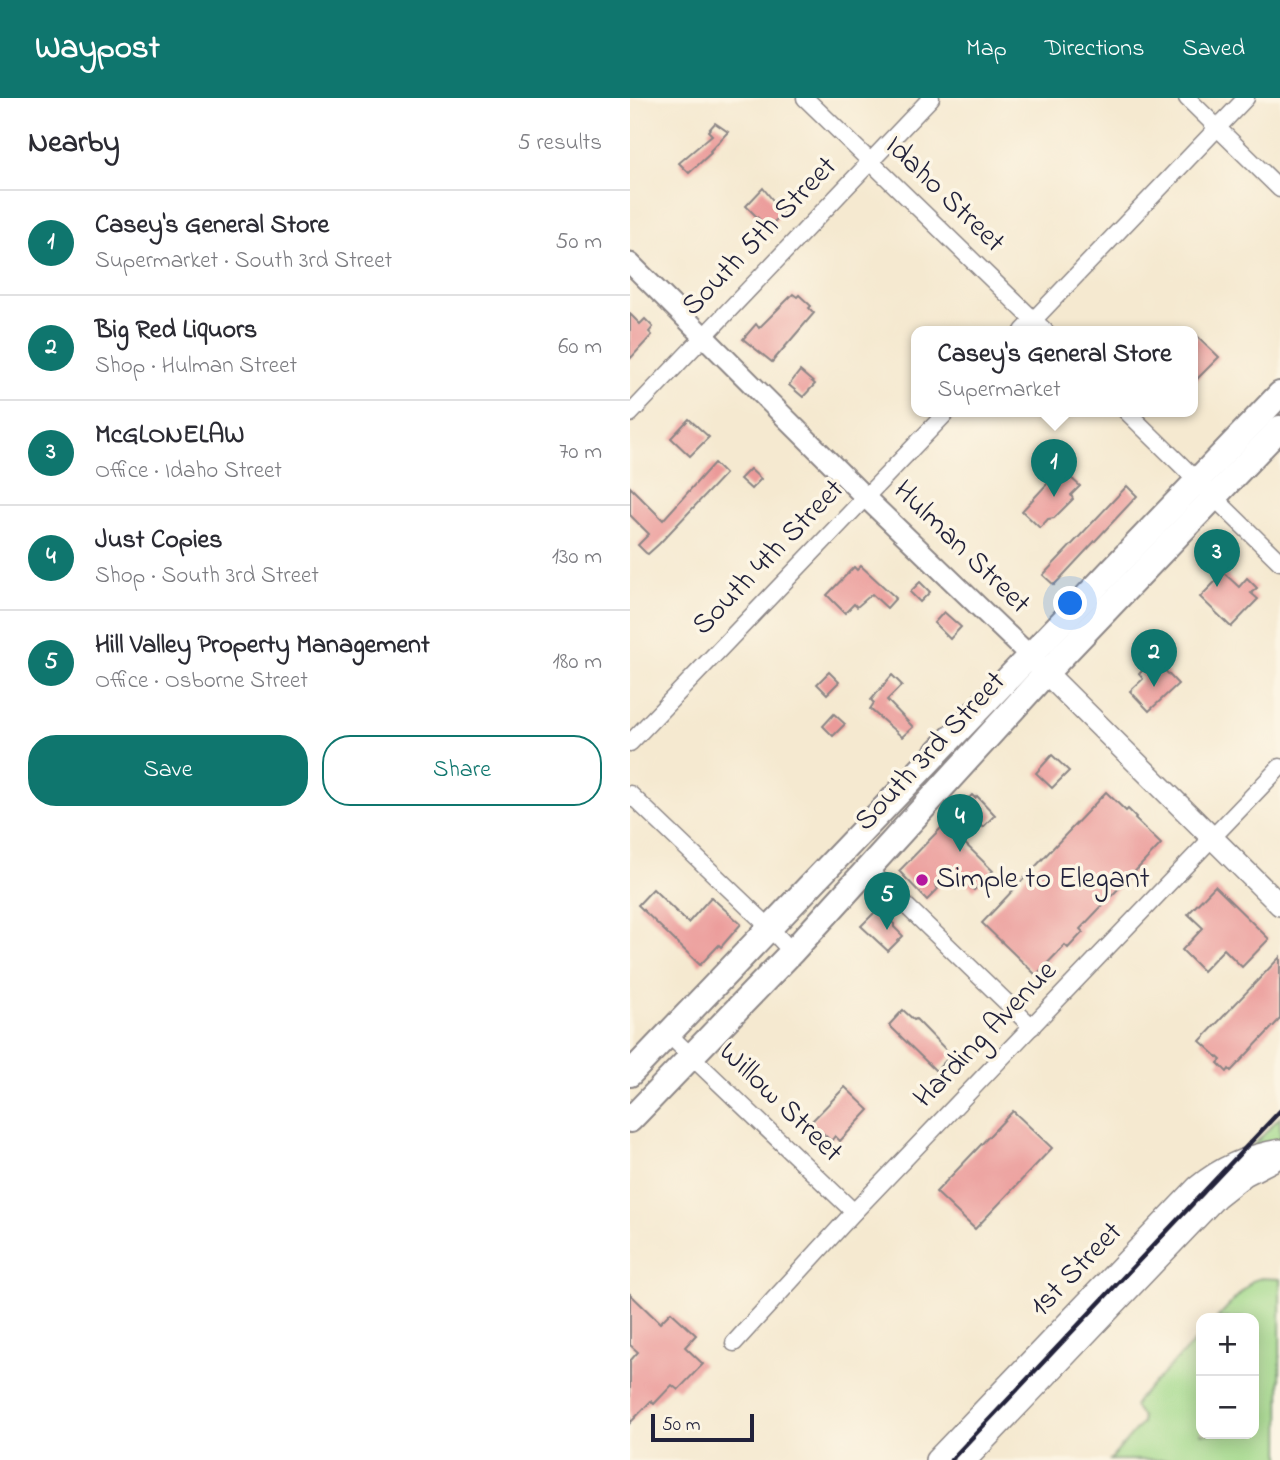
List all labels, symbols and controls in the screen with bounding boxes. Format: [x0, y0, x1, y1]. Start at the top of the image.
text: Waypost [35, 25, 160, 73]
text: Map [966, 32, 1007, 67]
text: Directions [1045, 32, 1144, 67]
text: Saved [1182, 32, 1245, 67]
text: Nearby [28, 122, 120, 166]
street label: Idaho Street [874, 126, 1014, 264]
text: 5 results [518, 127, 602, 160]
street label: South 5th Street [672, 147, 848, 327]
text: Casey's General Store [95, 207, 329, 245]
text: 1 [47, 226, 55, 259]
text: 50 m [555, 226, 602, 259]
text: Supermarket · South 3rd Street [95, 245, 392, 278]
text: Big Red Liquors [95, 312, 257, 350]
popup [911, 326, 1198, 417]
text: 2 [45, 331, 57, 364]
text: 60 m [558, 331, 602, 364]
text: Casey's General Store [937, 336, 1172, 374]
text: Shop · Hulman Street [95, 350, 297, 383]
text: Supermarket [937, 374, 1061, 407]
text: McGLONELAW [95, 417, 244, 455]
text: 3 [46, 436, 56, 469]
text: 70 m [559, 436, 602, 469]
pin: 1 [1031, 439, 1077, 497]
text: Office · Idaho Street [95, 455, 282, 488]
street label: South 4th Street [682, 470, 856, 646]
street label: Hulman Street [882, 471, 1040, 625]
text: Just Copies [95, 522, 222, 560]
pin: 3 [1194, 529, 1240, 587]
text: 4 [46, 541, 56, 574]
text: 130 m [552, 541, 602, 574]
text: Shop · South 3rd Street [95, 560, 319, 593]
your location [1053, 586, 1087, 620]
text: Hill Valley Property Management [95, 627, 430, 665]
pin: 2 [1131, 629, 1177, 687]
text: 5 [44, 646, 58, 679]
text: 180 m [553, 646, 602, 679]
street label: South 3rd Street [845, 662, 1017, 842]
text: Office · Osborne Street [95, 665, 308, 698]
button: Save [28, 735, 308, 806]
button: Share [322, 735, 602, 806]
pin: 4 [937, 794, 983, 852]
place label: Simple to Elegant [936, 858, 1150, 902]
pin: 5 [864, 872, 910, 930]
marker: Simple to Elegant [914, 872, 930, 888]
street label: Harding Avenue [904, 951, 1068, 1119]
street label: Willow Street [708, 1032, 852, 1174]
street label: 1st Street [1020, 1212, 1134, 1328]
map controls [1196, 1313, 1259, 1439]
button: + [1196, 1313, 1259, 1376]
button: − [1196, 1376, 1259, 1439]
scale bar [651, 1411, 754, 1443]
text: 50 m [662, 1412, 701, 1439]

